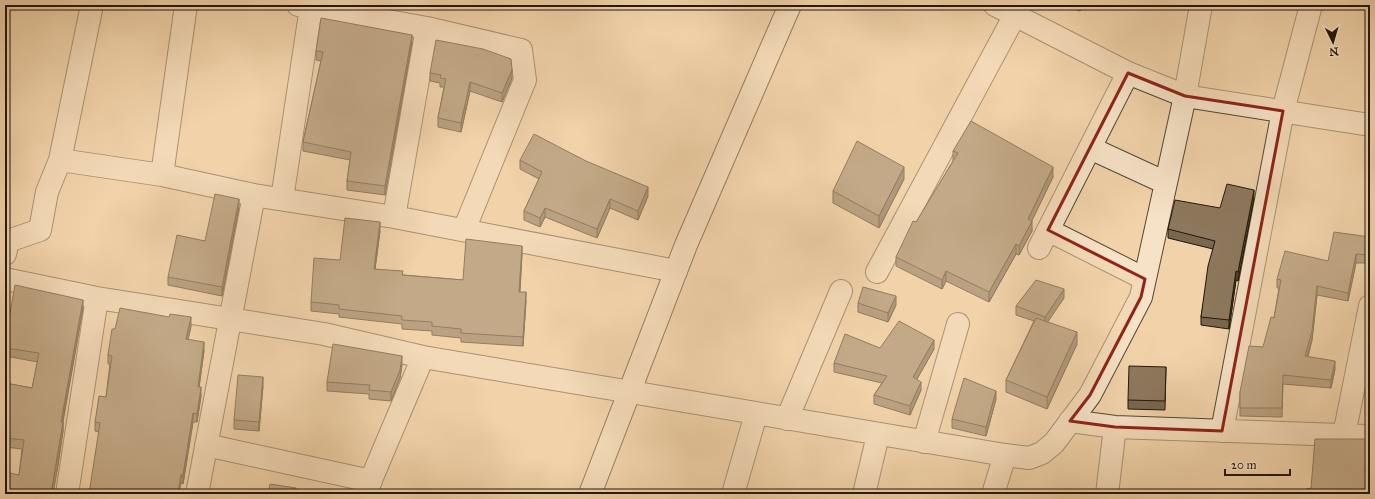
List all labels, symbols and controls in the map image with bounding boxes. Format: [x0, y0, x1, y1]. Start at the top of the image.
north arrow [1313, 22, 1353, 62]
text: N [1328, 45, 1339, 58]
scale bar [1225, 451, 1290, 477]
text: 20 m [1231, 458, 1257, 472]

